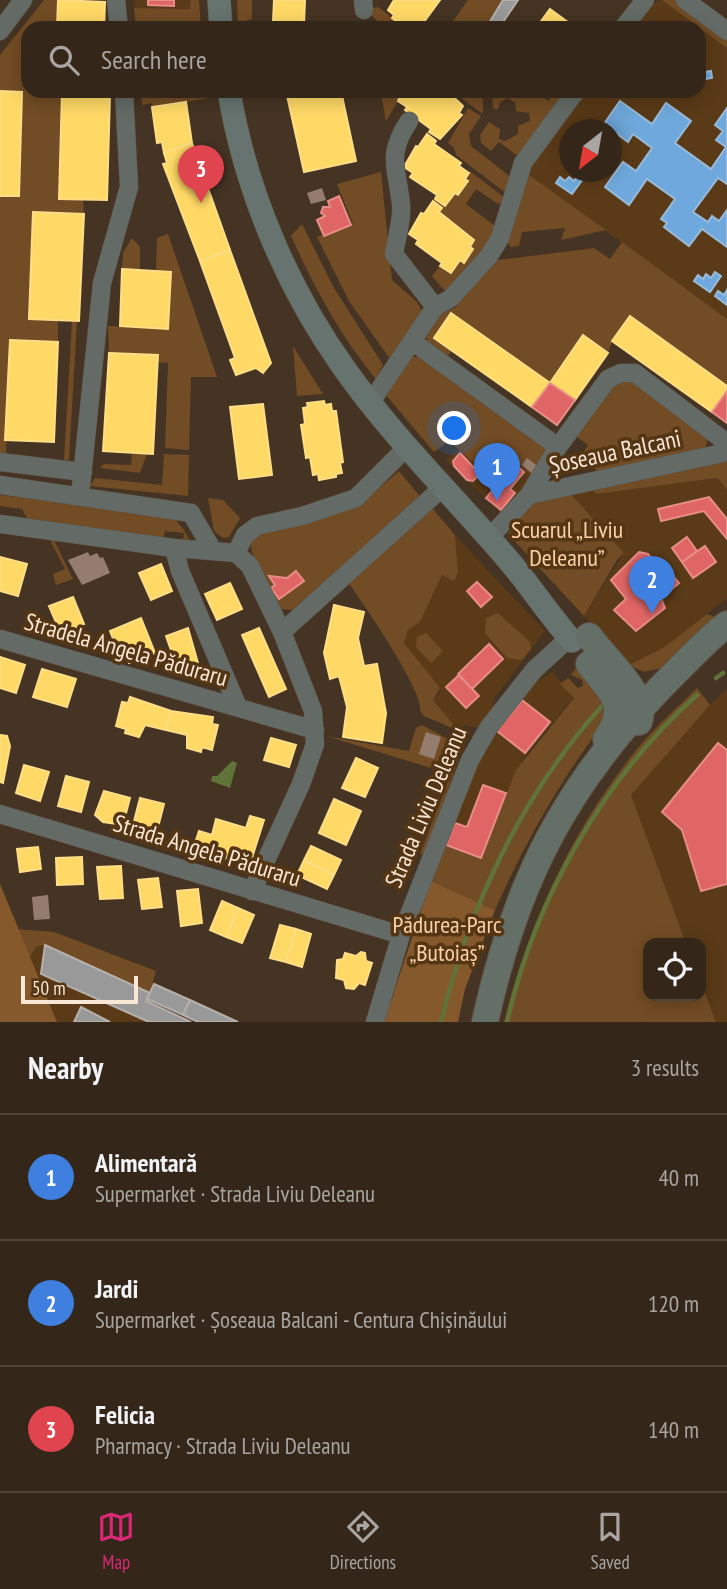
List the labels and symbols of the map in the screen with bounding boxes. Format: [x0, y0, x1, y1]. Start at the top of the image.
north arrow [559, 119, 622, 182]
pin: 3 [178, 145, 224, 203]
your location [437, 411, 471, 445]
street label: Șoseaua Balcani [546, 422, 684, 481]
pin: 1 [474, 443, 520, 501]
park label: Scuarul „Liviu Deleanu” [511, 514, 623, 573]
pin: 2 [629, 556, 675, 614]
street label: Stradela Angela Păduraru [21, 606, 231, 693]
street label: Strada Liviu Deleanu [378, 722, 473, 892]
street label: Strada Angela Păduraru [110, 807, 305, 894]
park label: Pădurea-Parc „Butoiaș” [392, 909, 502, 968]
scale bar [21, 973, 138, 1005]

